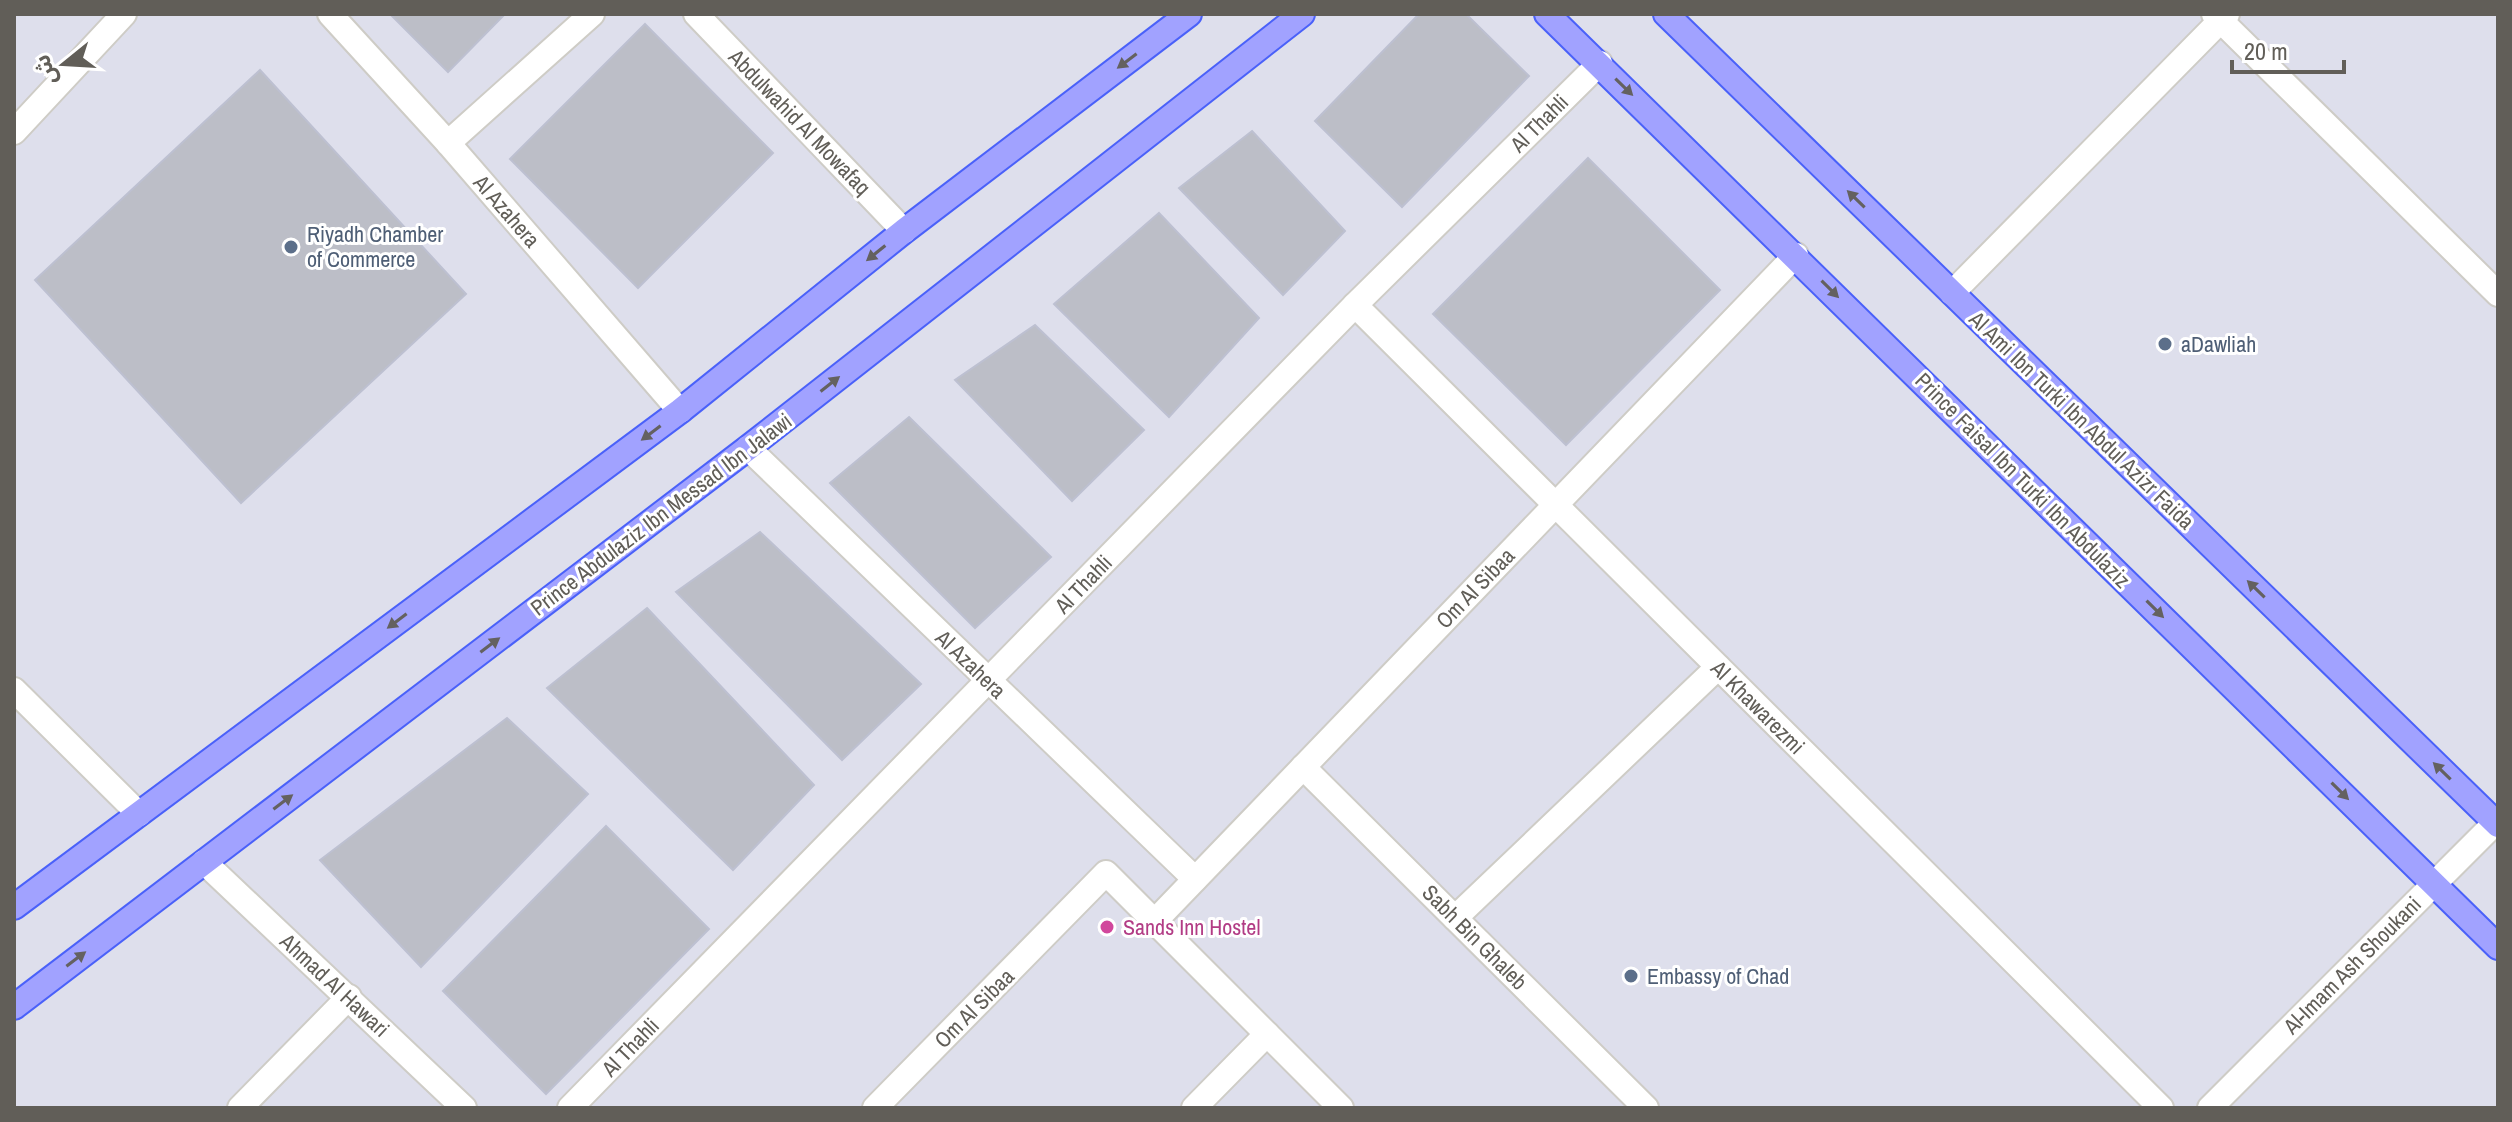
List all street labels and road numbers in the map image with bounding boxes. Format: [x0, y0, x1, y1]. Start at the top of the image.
street label: Abdulwahid Al Mowafaq [722, 42, 878, 202]
street label: Al Thahli [1503, 87, 1575, 159]
street label: Al Azahera [466, 167, 547, 254]
street label: Al Ami Ibn Turki Ibn Abdul Azizr Faida [1962, 304, 2201, 536]
street label: Prince Faisal Ibn Turki Ibn Abdulaziz [1909, 366, 2137, 594]
street label: Prince Abdulaziz Ibn Messad Ibn Jalawi [524, 406, 798, 622]
street label: Om Al Sibaa [1429, 541, 1521, 635]
street label: Al Thahli [1047, 548, 1118, 621]
street label: Al Azahera [928, 622, 1013, 705]
street label: Al Khawarezmi [1704, 653, 1811, 760]
street label: Sabh Bin Ghaleb [1416, 878, 1534, 996]
street label: Al-Imam Ash Shoukani [2276, 890, 2427, 1041]
street label: Ahmad Al Hawari [273, 926, 396, 1043]
street label: Om Al Sibaa [928, 962, 1020, 1054]
street label: Al Thahli [594, 1011, 665, 1084]

